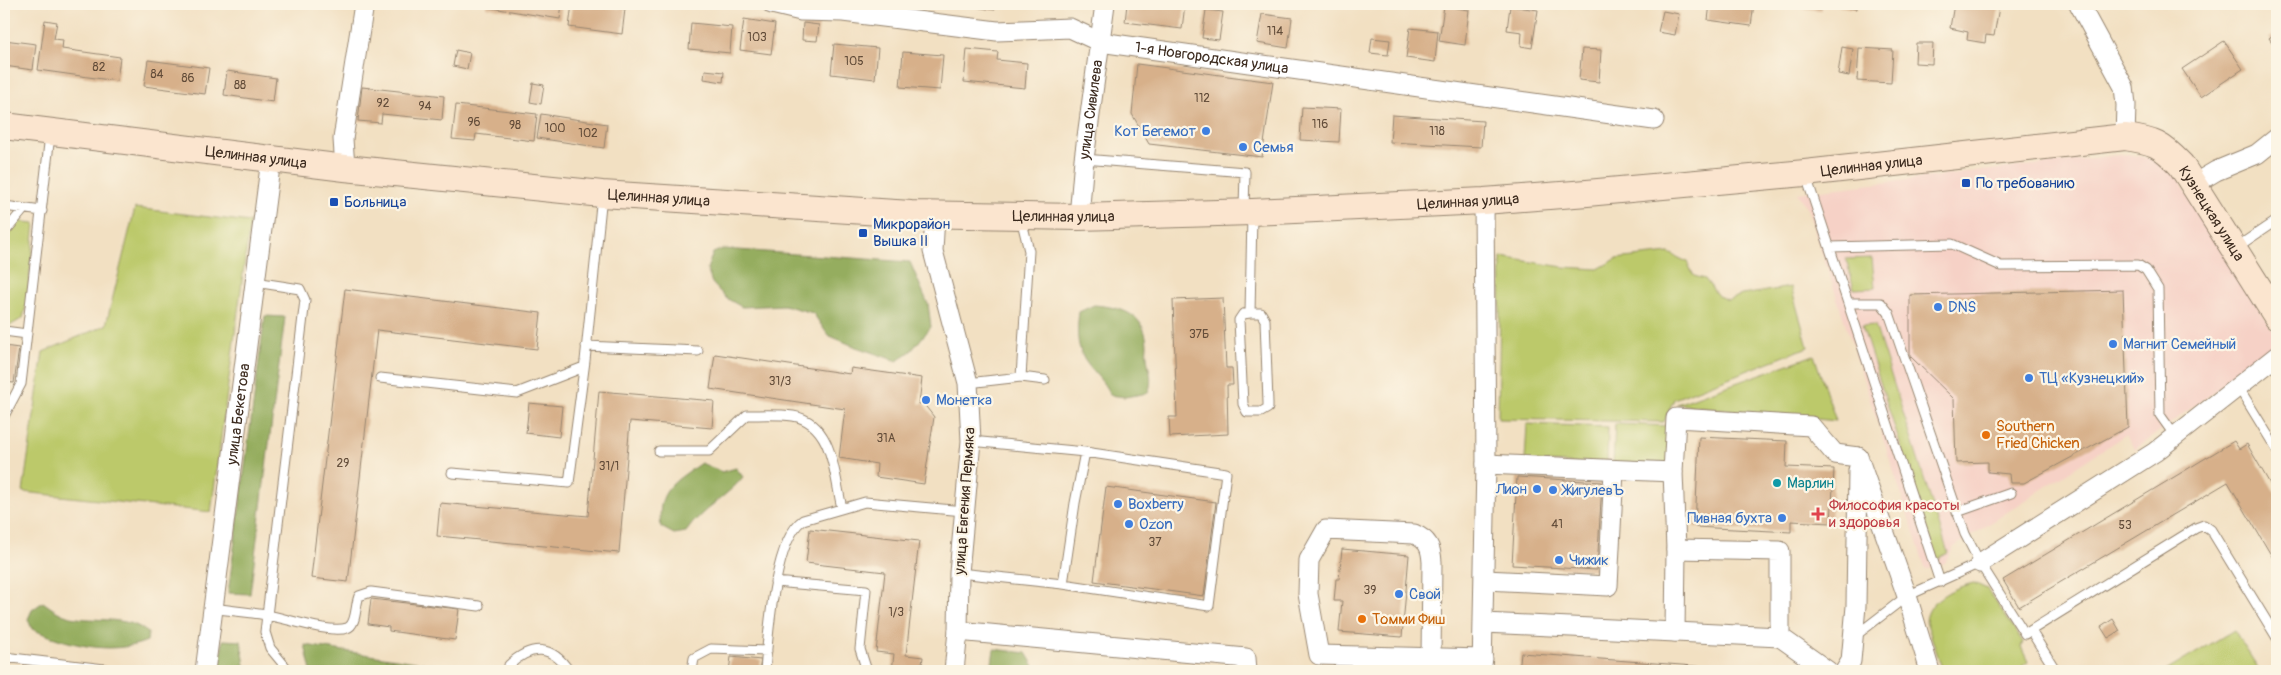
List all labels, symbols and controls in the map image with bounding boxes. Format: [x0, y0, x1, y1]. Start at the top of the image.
house number: 114 [1267, 24, 1283, 39]
house number: 103 [747, 30, 767, 45]
street label: 1-я Новгородская улица [1134, 38, 1290, 78]
house number: 105 [844, 54, 864, 69]
street label: улица Сивилева [1074, 59, 1107, 162]
house number: 82 [93, 60, 106, 75]
house number: 84 [150, 67, 164, 82]
house number: 86 [181, 71, 195, 86]
house number: 88 [234, 78, 246, 93]
house number: 112 [1194, 91, 1210, 106]
house number: 92 [377, 96, 390, 111]
house number: 94 [418, 99, 432, 114]
house number: 96 [467, 115, 481, 130]
house number: 116 [1312, 117, 1328, 132]
house number: 98 [509, 118, 521, 133]
house number: 100 [544, 121, 566, 136]
place label: Кот Бегемот [1114, 122, 1196, 141]
house number: 118 [1429, 124, 1445, 139]
marker: Кот Бегемот [1200, 125, 1212, 137]
house number: 102 [578, 126, 598, 141]
place label: Семья [1253, 138, 1294, 157]
street label: Целинная улица [204, 141, 308, 173]
marker: Семья [1237, 141, 1249, 153]
street label: Целинная улица [1820, 150, 1923, 181]
street label: Кузнецкая улица [2174, 162, 2249, 265]
place label: По требованию [1976, 174, 2075, 193]
marker: По требованию [1960, 177, 1972, 189]
street label: Целинная улица [607, 185, 711, 210]
street label: Целинная улица [1417, 189, 1520, 214]
place label: Больница [344, 193, 406, 212]
marker: Больница [328, 196, 340, 208]
street label: Целинная улица [1012, 206, 1115, 227]
place label: Микрорайон Вышка II [873, 215, 950, 251]
marker: Микрорайон Вышка II [857, 227, 869, 239]
place label: DNS [1948, 298, 1976, 317]
marker: DNS [1932, 301, 1944, 313]
house number: 37Б [1189, 327, 1209, 342]
place label: Магнит Семейный [2123, 335, 2236, 354]
marker: Магнит Семейный [2107, 338, 2119, 350]
street label: улица Бекетова [222, 362, 254, 467]
place label: ТЦ «Кузнецкий» [2039, 369, 2145, 388]
marker: ТЦ «Кузнецкий» [2023, 372, 2035, 384]
house number: 31/3 [769, 374, 791, 389]
place label: Монетка [936, 391, 992, 410]
marker: Монетка [920, 394, 932, 406]
place label: Southern Fried Chicken [1996, 417, 2080, 453]
street label: улица Евгения Пермяка [950, 427, 980, 576]
marker: Southern Fried Chicken [1980, 429, 1992, 441]
house number: 31А [876, 431, 896, 446]
house number: 29 [337, 456, 349, 471]
house number: 31/1 [599, 459, 619, 474]
place label: Марлин [1787, 474, 1834, 493]
marker: Марлин [1771, 477, 1783, 489]
place label: Лион [1495, 480, 1527, 499]
place label: ЖигулевЪ [1561, 481, 1624, 500]
marker: Лион [1531, 483, 1543, 495]
marker: ЖигулевЪ [1547, 484, 1559, 496]
place label: Boxberry [1128, 495, 1184, 514]
place label: Философия красоты и здоровья [1829, 496, 1960, 532]
marker: Boxberry [1112, 498, 1124, 510]
marker: Философия красоты и здоровья [1811, 507, 1825, 521]
place label: Пивная бухта [1687, 509, 1772, 528]
marker: Пивная бухта [1776, 512, 1788, 524]
place label: Ozon [1139, 515, 1173, 534]
house number: 41 [1551, 517, 1563, 532]
marker: Ozon [1123, 518, 1135, 530]
house number: 53 [2118, 518, 2132, 533]
house number: 37 [1148, 535, 1162, 550]
place label: Чижик [1569, 551, 1609, 570]
marker: Чижик [1553, 554, 1565, 566]
house number: 39 [1364, 583, 1376, 598]
place label: Свой [1409, 585, 1441, 604]
marker: Свой [1393, 588, 1405, 600]
house number: 1/3 [888, 605, 904, 620]
place label: Томми Фиш [1372, 610, 1445, 629]
marker: Томми Фиш [1356, 613, 1368, 625]

